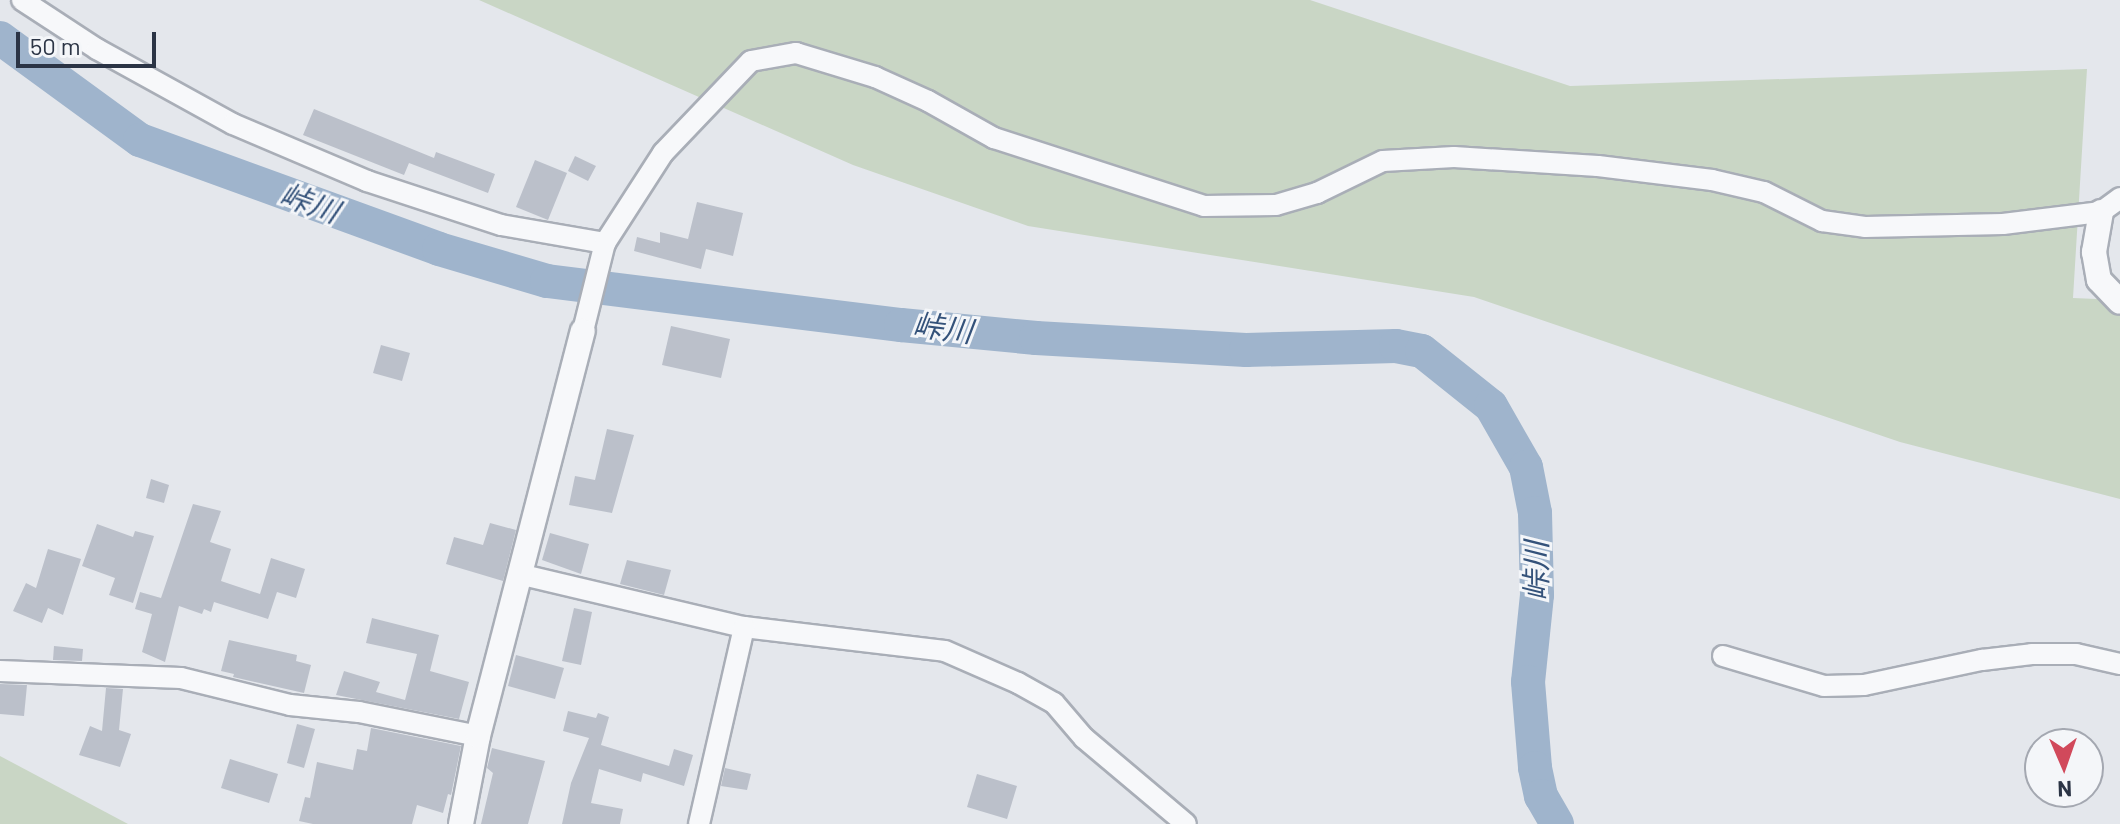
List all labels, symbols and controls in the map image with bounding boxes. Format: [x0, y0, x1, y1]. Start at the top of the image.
scale bar [20, 16, 160, 66]
text: 50 m [30, 31, 81, 60]
water label: 峠川 [276, 175, 344, 229]
water label: 峠川 [911, 305, 975, 349]
water label: 峠川 [1517, 541, 1553, 601]
north arrow [2024, 728, 2104, 808]
text: N [2057, 777, 2073, 803]

